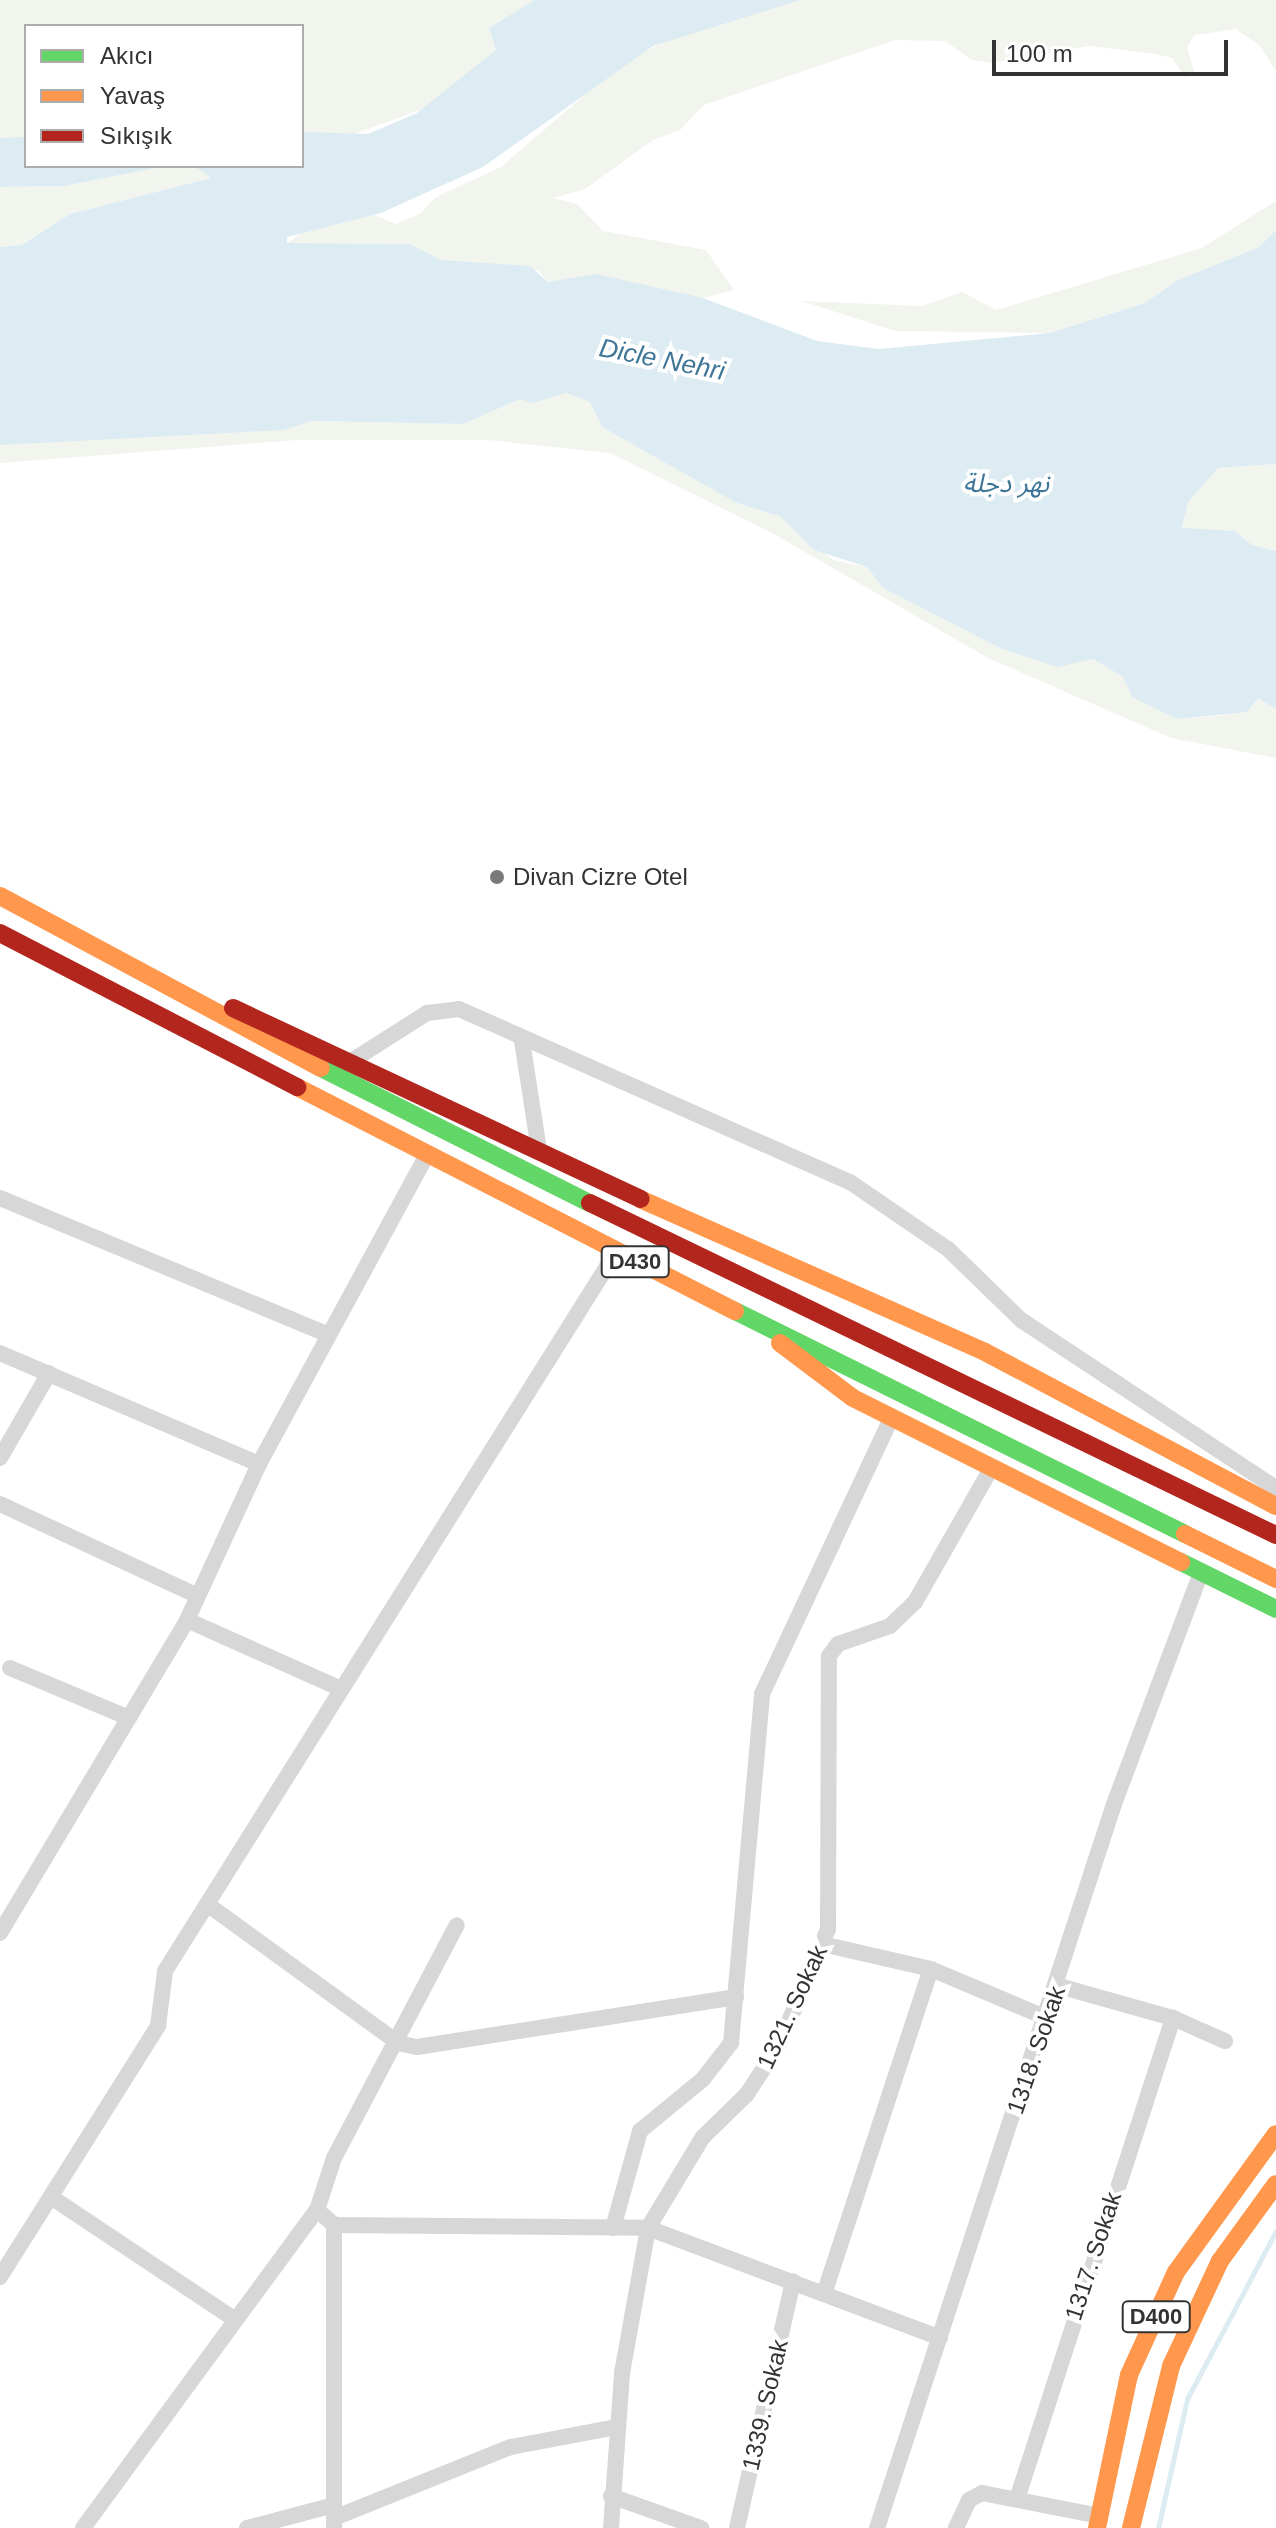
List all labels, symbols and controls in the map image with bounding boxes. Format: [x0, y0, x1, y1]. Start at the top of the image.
legend [24, 24, 304, 168]
scale bar [996, 24, 1232, 74]
text: 100 m [1006, 40, 1073, 67]
text: Akıcı [100, 42, 153, 69]
text: Yavaş [100, 82, 165, 109]
text: Sıkışık [100, 122, 172, 149]
water label: Dicle Nehri [597, 333, 727, 387]
water label: نهر دجلة [963, 468, 1049, 500]
place label: Divan Cizre Otel [513, 863, 688, 891]
marker: Divan Cizre Otel [488, 868, 506, 886]
road number: D430 [599, 1244, 671, 1280]
street label: 1321. Sokak [751, 1940, 833, 2074]
street label: 1318. Sokak [1001, 1982, 1071, 2118]
street label: 1317. Sokak [1059, 2188, 1127, 2324]
road number: D400 [1120, 2299, 1192, 2335]
street label: 1339. Sokak [736, 2337, 794, 2473]

